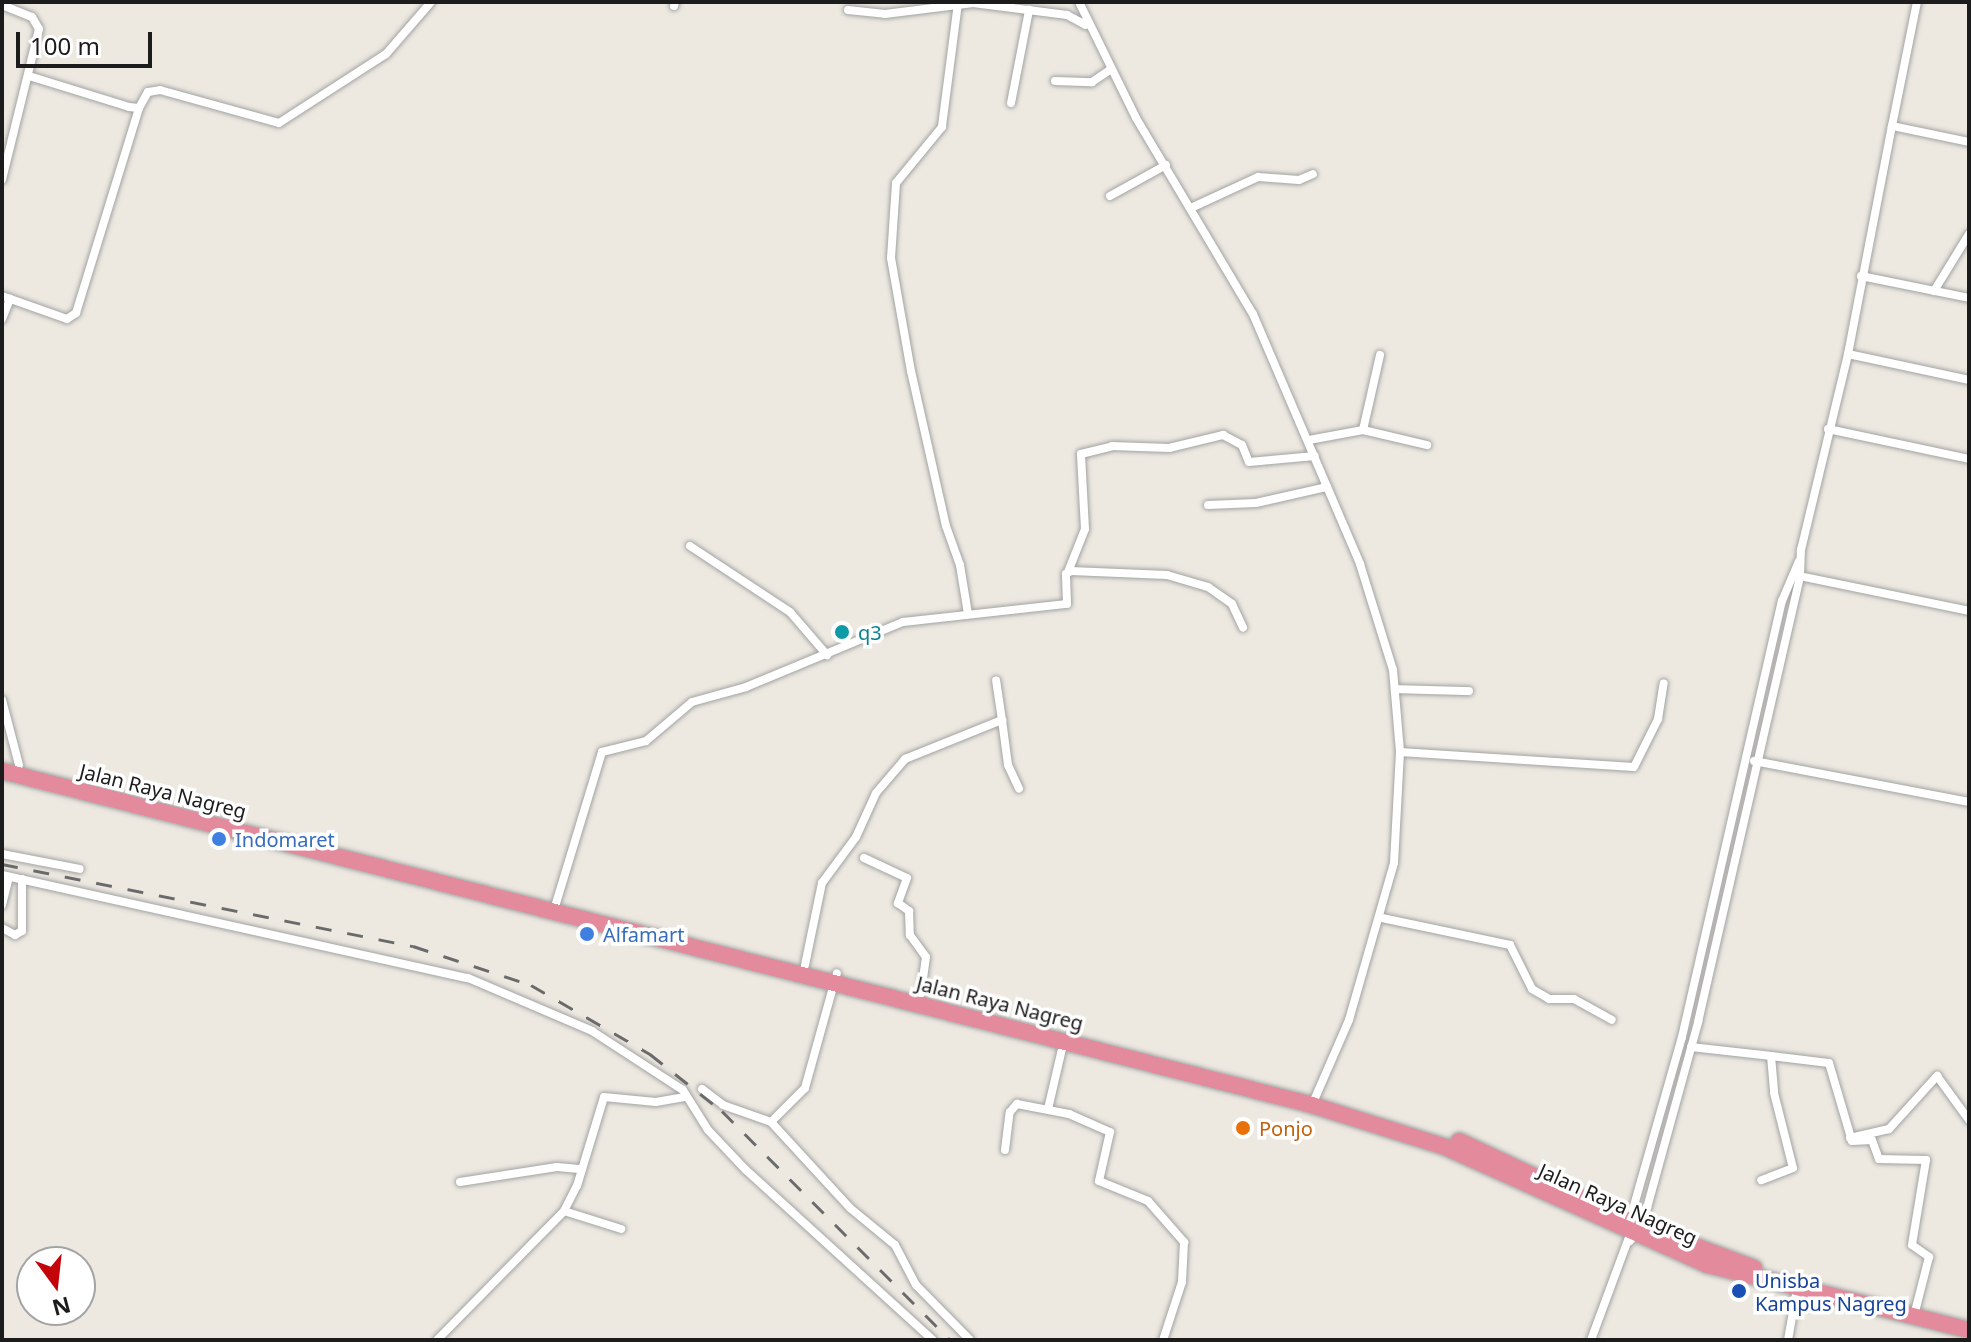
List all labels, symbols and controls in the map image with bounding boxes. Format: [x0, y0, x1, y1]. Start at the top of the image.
scale bar [20, 16, 156, 66]
text: 100 m [30, 29, 100, 62]
place label: q3 [858, 620, 882, 644]
marker: q3 [833, 623, 851, 641]
street label: Jalan Raya Nagreg [77, 759, 249, 823]
place label: Indomaret [235, 827, 335, 851]
marker: Indomaret [210, 830, 228, 848]
place label: Alfamart [603, 922, 684, 946]
marker: Alfamart [578, 925, 596, 943]
street label: Jalan Raya Nagreg [914, 971, 1086, 1035]
place label: Ponjo [1259, 1116, 1313, 1140]
marker: Ponjo [1234, 1119, 1252, 1137]
street label: Jalan Raya Nagreg [1535, 1158, 1701, 1250]
north arrow [16, 1246, 96, 1326]
place label: Unisba Kampus Nagreg [1755, 1268, 1907, 1315]
marker: Unisba Kampus Nagreg [1730, 1282, 1748, 1300]
text: N [49, 1290, 74, 1324]

